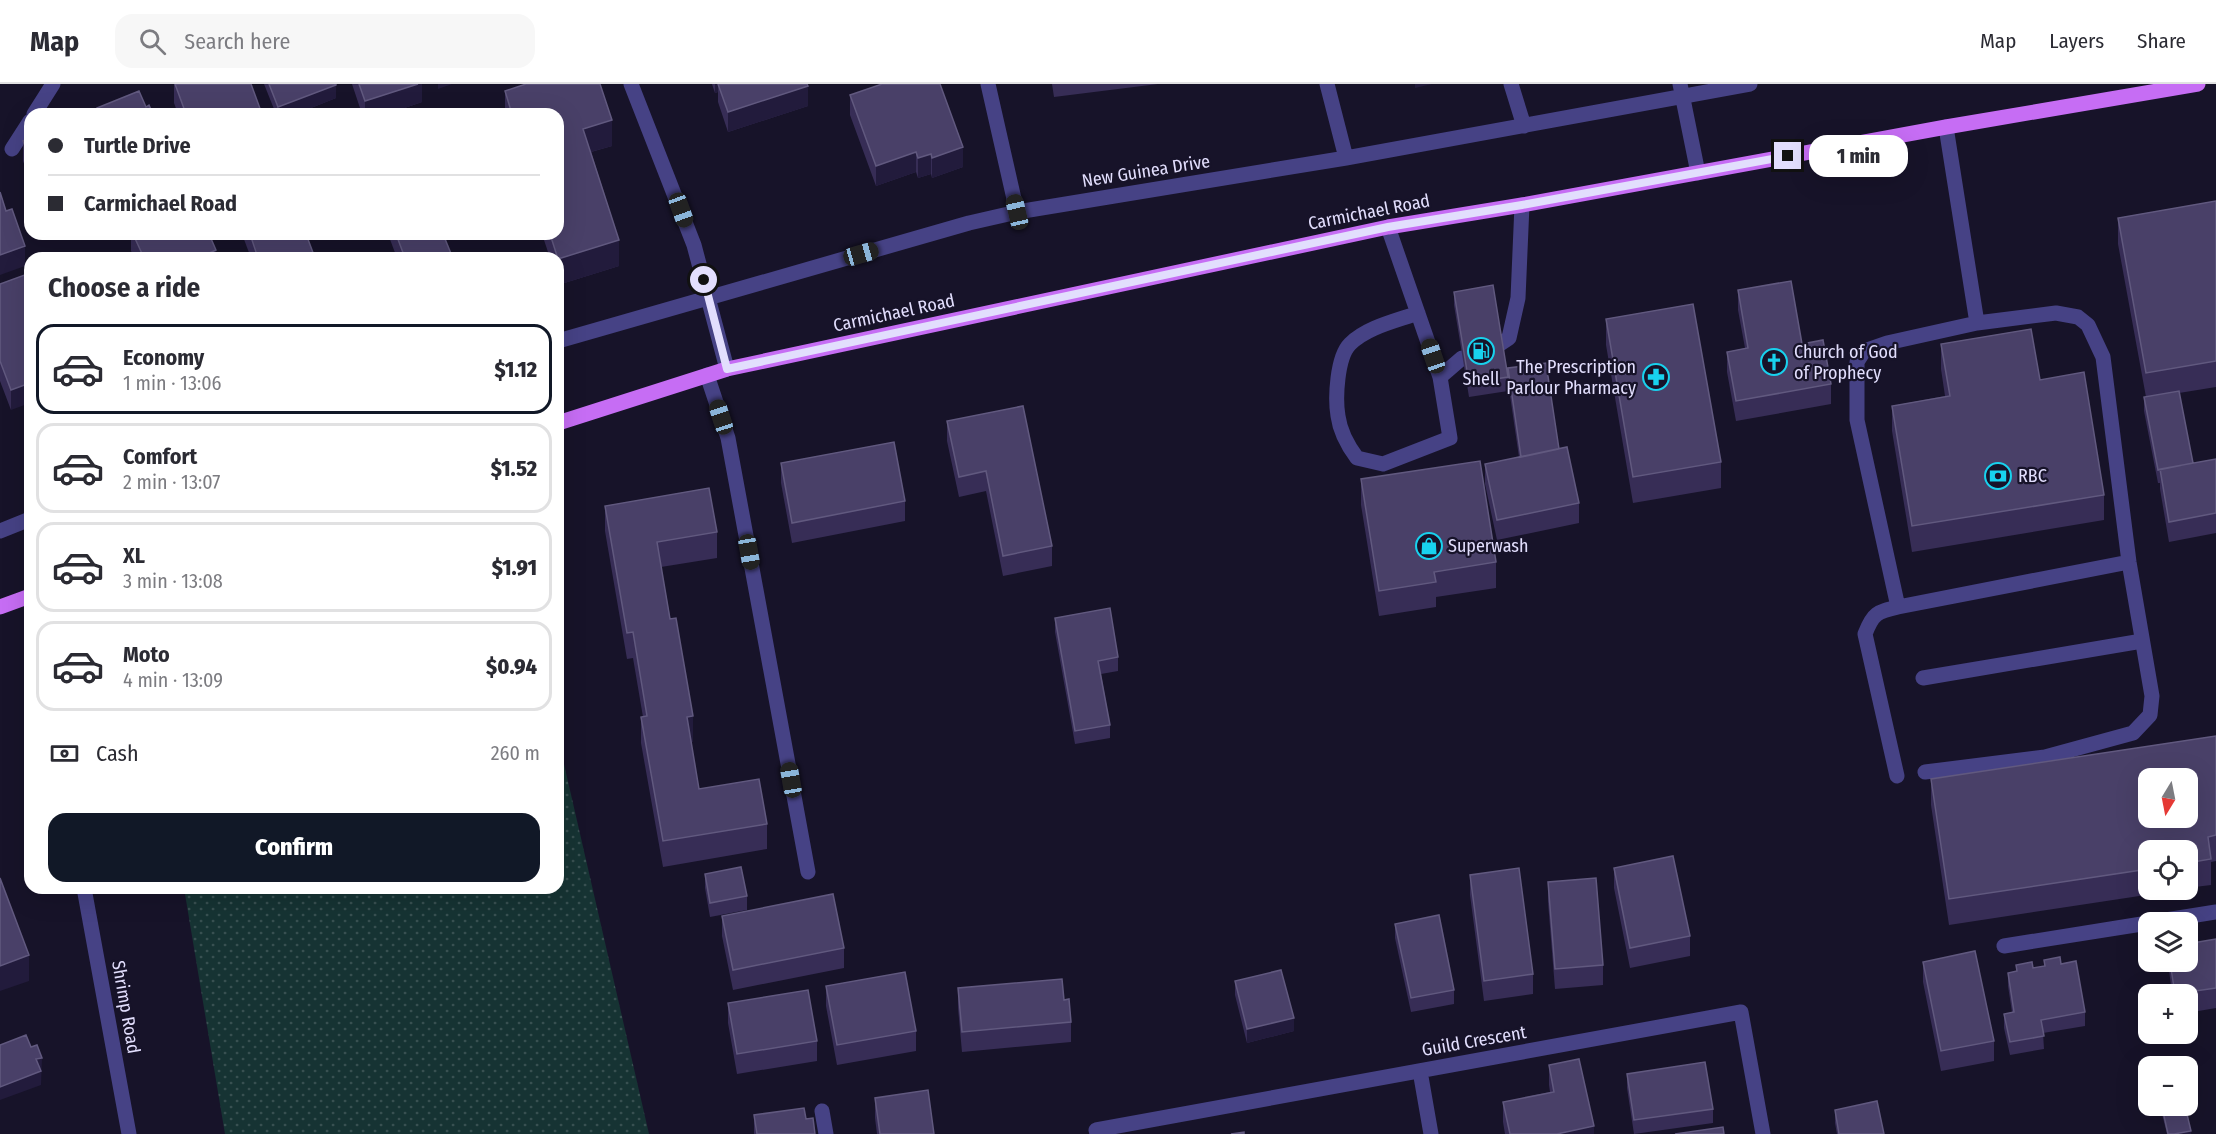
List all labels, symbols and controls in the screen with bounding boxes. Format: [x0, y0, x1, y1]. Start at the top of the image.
search box [115, 14, 535, 68]
text: Map [30, 25, 79, 58]
icon: search [136, 25, 169, 58]
text: Search here [184, 28, 290, 55]
text: Map [1980, 28, 2016, 54]
text: Layers [2049, 28, 2104, 54]
text: Share [2137, 28, 2186, 54]
text: Turtle Drive [84, 132, 191, 159]
callout: 1 min [1809, 135, 1908, 177]
route end [1774, 142, 1801, 169]
text: 1 min [1837, 144, 1880, 168]
street label: New Guinea Drive [1080, 150, 1212, 192]
street label: Carmichael Road [1306, 189, 1432, 235]
text: Carmichael Road [84, 190, 237, 217]
car [666, 190, 696, 230]
car [1004, 192, 1030, 232]
car [841, 240, 881, 268]
route start [690, 266, 717, 293]
text: Choose a ride [48, 272, 200, 304]
street label: Carmichael Road [831, 289, 957, 337]
car [1419, 336, 1447, 376]
fuel station icon: Shell [1466, 336, 1496, 366]
place label: Church of God of Prophecy [1794, 341, 1898, 384]
icon: car [51, 342, 105, 396]
text: Economy [123, 344, 204, 371]
church icon: Church of God of Prophecy [1759, 347, 1789, 377]
text: $1.12 [494, 356, 537, 383]
place label: The Prescription Parlour Pharmacy [1506, 356, 1636, 399]
pharmacy icon: The Prescription Parlour Pharmacy [1641, 362, 1671, 392]
place label: Shell [1463, 368, 1500, 390]
text: 1 min · 13:06 [123, 371, 222, 395]
car [707, 397, 735, 437]
icon: car [51, 441, 105, 495]
text: Comfort [123, 443, 197, 470]
text: $1.52 [491, 455, 537, 482]
bank icon: RBC [1983, 461, 2013, 491]
place label: RBC [2018, 465, 2047, 487]
text: 2 min · 13:07 [123, 470, 220, 494]
shop icon: Superwash [1414, 531, 1444, 561]
car [737, 533, 761, 571]
place label: Superwash [1448, 535, 1529, 557]
icon: car [51, 540, 105, 594]
text: XL [123, 542, 145, 569]
text: $1.91 [492, 554, 537, 581]
text: 3 min · 13:08 [123, 569, 223, 593]
icon: car [51, 639, 105, 693]
text: Moto [123, 641, 170, 668]
text: $0.94 [486, 653, 537, 680]
text: 4 min · 13:09 [123, 668, 223, 692]
icon: cash [48, 737, 81, 770]
text: Cash [96, 740, 139, 767]
text: 260 m [491, 741, 540, 765]
car [779, 761, 803, 799]
north arrow [2138, 768, 2198, 828]
map controls [2138, 768, 2198, 1116]
button: Confirm [48, 813, 540, 882]
button: locate [2138, 840, 2198, 900]
button: layers [2138, 912, 2198, 972]
street label: Shrimp Road [107, 959, 145, 1055]
button: + [2138, 984, 2198, 1044]
street label: Guild Crescent [1420, 1021, 1528, 1061]
button: − [2138, 1056, 2198, 1116]

